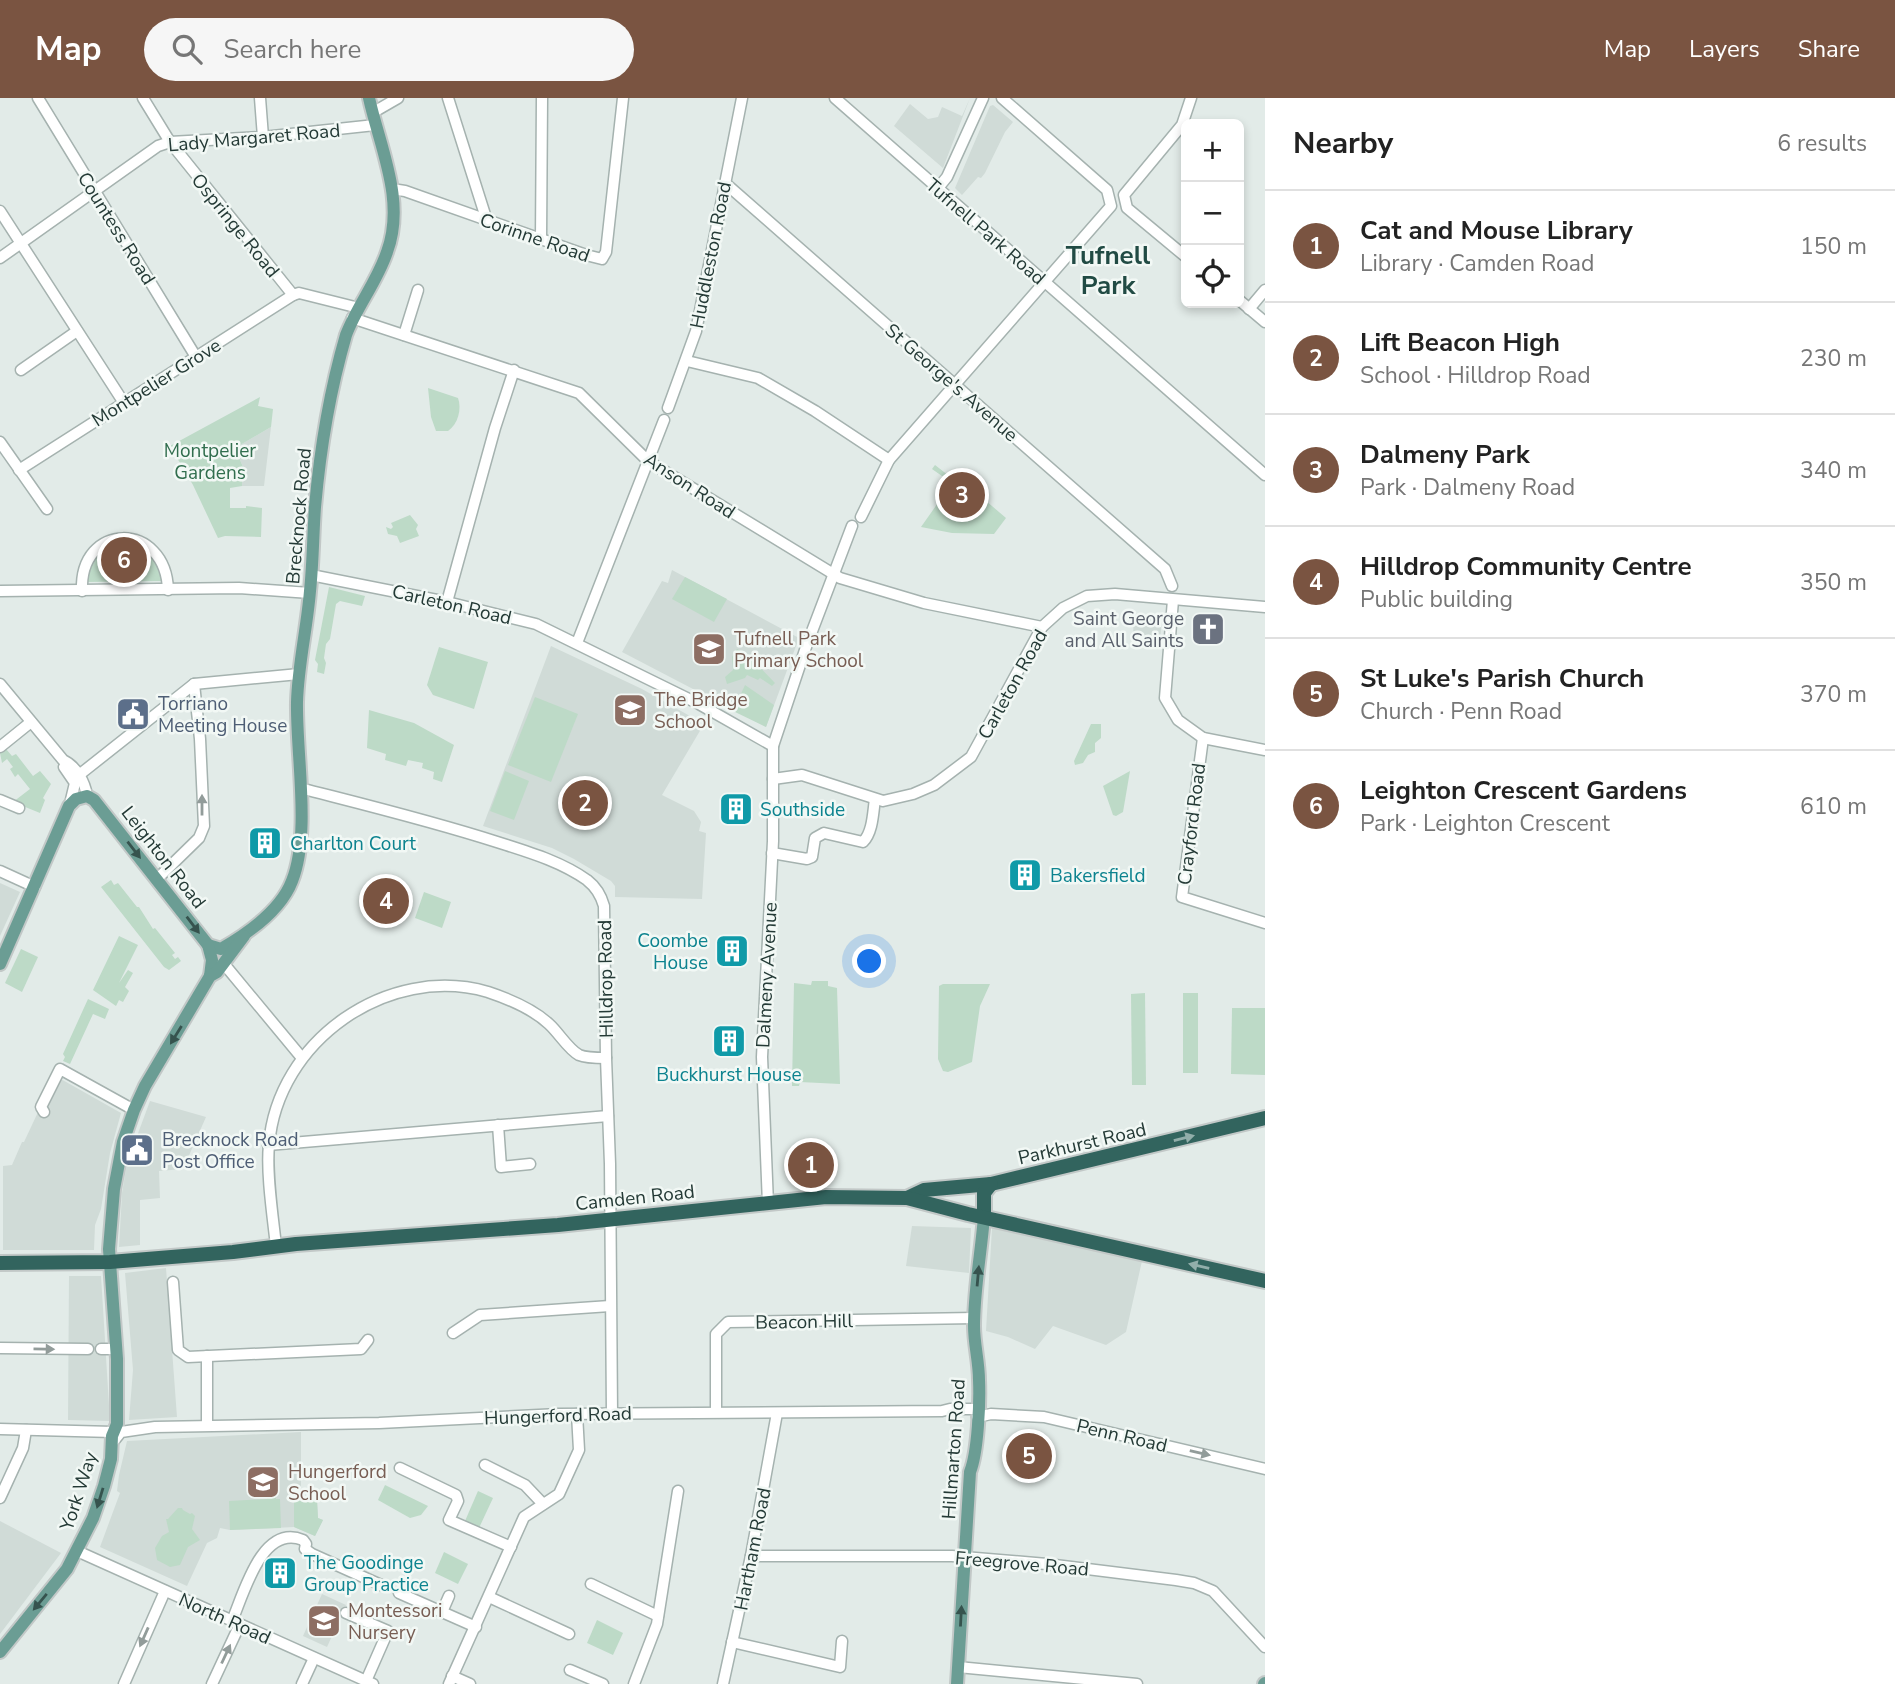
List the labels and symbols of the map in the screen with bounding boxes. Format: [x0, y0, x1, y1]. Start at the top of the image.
street label: Lady Margaret Road [167, 118, 341, 158]
street label: Countess Road [71, 167, 161, 290]
street label: Ospringe Road [185, 168, 285, 283]
street label: Tufnell Park Road [920, 172, 1051, 291]
street label: Huddleston Road [684, 180, 738, 331]
street label: Corinne Road [476, 207, 593, 269]
district label: Tufnell Park [1066, 238, 1151, 303]
street label: St George's Avenue [879, 318, 1023, 448]
street label: Montpelier Grove [87, 333, 226, 433]
park label: Montpelier Gardens [164, 438, 256, 486]
street label: Brecknock Road [280, 447, 318, 585]
street label: Anson Road [639, 447, 740, 525]
pin: 3 [939, 469, 985, 521]
pin: 6 [101, 534, 147, 586]
street label: Carleton Road [389, 579, 514, 631]
place label: Saint George and All Saints [1064, 606, 1184, 654]
church icon: Saint George and All Saints [1189, 610, 1227, 648]
street label: Carleton Road [972, 625, 1054, 744]
place label: Tufnell Park Primary School [734, 626, 864, 674]
school or university icon: Tufnell Park Primary School [690, 630, 728, 668]
place label: The Bridge School [654, 687, 748, 735]
place label: Torriano Meeting House [158, 691, 287, 739]
school or university icon: The Bridge School [611, 691, 649, 729]
public building icon: Torriano Meeting House [114, 695, 152, 733]
street label: Crayford Road [1172, 762, 1212, 887]
pin: 2 [562, 777, 608, 829]
building icon: Southside [717, 790, 755, 828]
one-way arrow [196, 794, 208, 816]
place label: Southside [760, 797, 845, 823]
street label: Leighton Road [115, 801, 212, 914]
building icon: Charlton Court [246, 824, 284, 862]
place label: Charlton Court [290, 831, 416, 857]
one-way arrow [126, 842, 141, 859]
building icon: Bakersfield [1006, 856, 1044, 894]
place label: Bakersfield [1050, 863, 1145, 889]
pin: 4 [363, 875, 409, 927]
street label: Dalmeny Avenue [750, 901, 784, 1049]
one-way arrow [185, 915, 200, 933]
street label: Hilldrop Road [592, 920, 620, 1038]
place label: Coombe House [637, 928, 708, 976]
building icon: Coombe House [713, 932, 751, 970]
your location [852, 944, 886, 978]
building icon: Buckhurst House [710, 1022, 748, 1060]
one-way arrow [169, 1025, 182, 1044]
place label: Buckhurst House [656, 1062, 802, 1088]
street label: Parkhurst Road [1016, 1117, 1149, 1171]
place label: Brecknock Road Post Office [162, 1127, 299, 1175]
public building icon: Brecknock Road Post Office [118, 1131, 156, 1169]
one-way arrow [1174, 1132, 1196, 1143]
pin: 1 [788, 1139, 834, 1191]
street label: Camden Road [574, 1179, 696, 1217]
one-way arrow [1187, 1260, 1209, 1271]
one-way arrow [973, 1264, 984, 1286]
street label: Beacon Hill [755, 1308, 854, 1336]
one-way arrow [33, 1343, 55, 1355]
street label: Hillmarton Road [936, 1378, 972, 1520]
street label: Hungerford Road [484, 1400, 632, 1432]
street label: Penn Road [1074, 1413, 1170, 1459]
pin: 5 [1006, 1430, 1052, 1482]
street label: York Way [54, 1448, 104, 1535]
one-way arrow [1189, 1448, 1211, 1459]
place label: Hungerford School [288, 1459, 387, 1507]
school or university icon: Hungerford School [244, 1463, 282, 1501]
street label: Hartham Road [728, 1486, 778, 1613]
one-way arrow [94, 1488, 104, 1509]
street label: Freegrove Road [954, 1545, 1090, 1583]
place label: The Goodinge Group Practice [304, 1550, 429, 1598]
building icon: The Goodinge Group Practice [261, 1554, 299, 1592]
street label: North Road [174, 1587, 275, 1651]
one-way arrow [33, 1593, 48, 1611]
place label: Montessori Nursery [348, 1598, 442, 1646]
school or university icon: Montessori Nursery [305, 1602, 343, 1640]
one-way arrow [956, 1605, 967, 1627]
one-way arrow [138, 1627, 149, 1648]
one-way arrow [220, 1644, 232, 1664]

